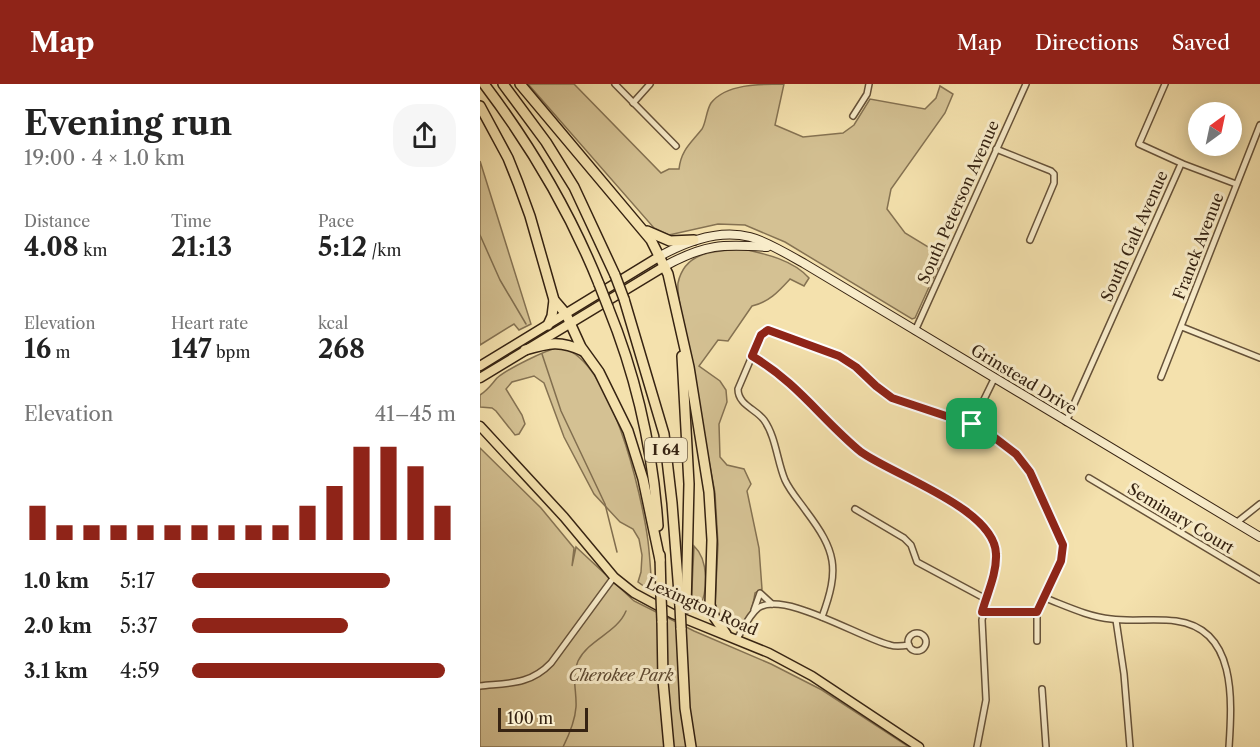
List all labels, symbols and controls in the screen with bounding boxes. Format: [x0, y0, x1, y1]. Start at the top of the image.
text: Map [30, 25, 94, 59]
text: Map [957, 30, 1002, 55]
text: Directions [1035, 30, 1139, 55]
text: Saved [1172, 30, 1230, 55]
north arrow [1188, 102, 1242, 156]
map controls [1188, 102, 1242, 156]
text: Evening run [24, 103, 232, 144]
button: share [393, 104, 456, 167]
street label: South Peterson Avenue [913, 117, 1003, 287]
text: 19:00 · 4 × 1.0 km [24, 146, 185, 170]
street label: South Galt Avenue [1096, 167, 1172, 305]
street label: Franck Avenue [1168, 190, 1228, 302]
text: Distance [24, 211, 90, 231]
text: Time [171, 211, 211, 231]
text: Pace [318, 211, 354, 231]
text: 4.08 [24, 231, 79, 263]
text: 21:13 [171, 231, 232, 263]
text: 5:12 [318, 231, 367, 263]
text: km [79, 240, 107, 260]
text: /km [367, 240, 401, 260]
text: Elevation [24, 313, 95, 333]
text: Heart rate [171, 313, 248, 333]
text: kcal [318, 313, 348, 333]
text: 16 [24, 333, 51, 365]
text: 147 [171, 333, 212, 365]
text: 268 [318, 333, 365, 365]
street label: Grinstead Drive [967, 340, 1081, 418]
text: m [51, 342, 70, 362]
text: bpm [212, 342, 250, 362]
pin [946, 398, 997, 449]
text: Elevation [24, 402, 113, 426]
text: 41–45 m [375, 402, 456, 426]
icon: arrive [955, 407, 988, 440]
road number: I 64 [645, 438, 687, 462]
street label: Seminary Court [1124, 478, 1238, 558]
text: 1.0 km [24, 569, 89, 593]
text: 5:17 [120, 569, 155, 593]
street label: Lexington Road [643, 572, 761, 640]
text: 2.0 km [24, 614, 92, 638]
text: 5:37 [120, 614, 157, 638]
text: 3.1 km [24, 659, 88, 683]
text: 4:59 [120, 659, 160, 683]
park label: Cherokee Park [568, 665, 674, 685]
scale bar [498, 705, 588, 732]
text: 100 m [507, 708, 553, 728]

